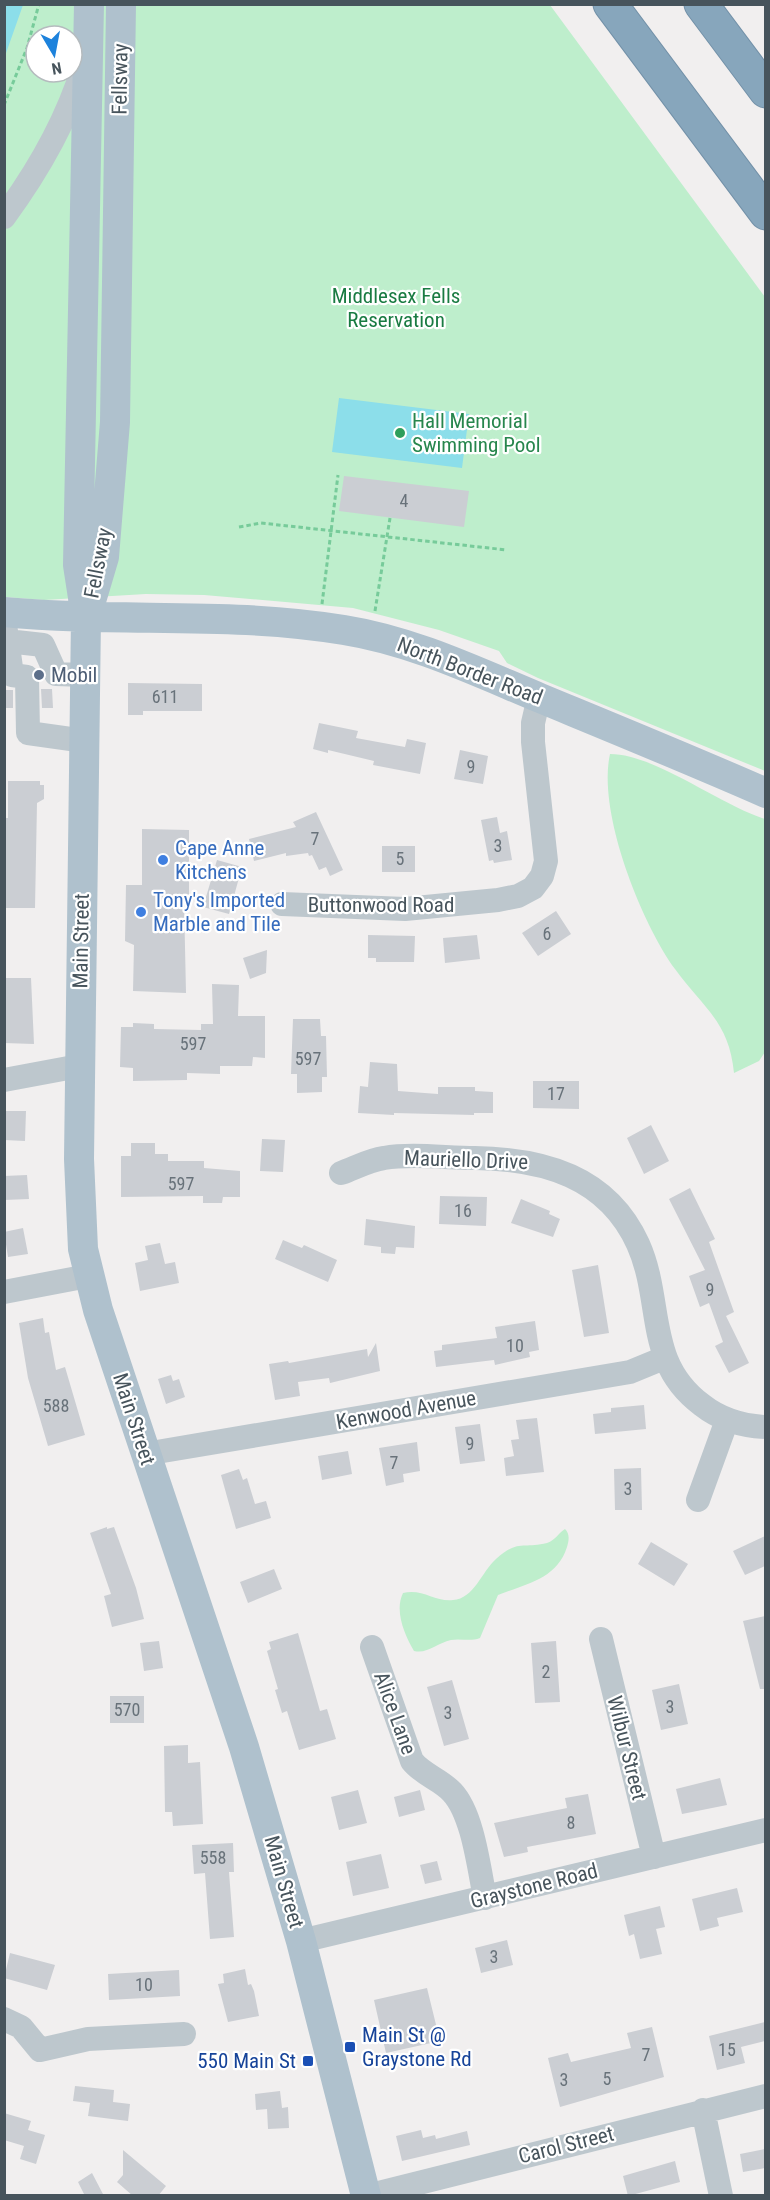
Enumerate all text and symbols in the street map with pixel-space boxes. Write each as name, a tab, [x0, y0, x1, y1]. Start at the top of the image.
north arrow	[24, 24, 84, 84]
street label: Fellsway	[107, 43, 133, 115]
text: N	[50, 58, 63, 78]
park label: Middlesex Fells Reservation	[332, 284, 460, 332]
place label: Hall Memorial Swimming Pool	[412, 409, 541, 457]
marker: Hall Memorial Swimming Pool	[393, 426, 407, 440]
house number: 4	[400, 490, 409, 511]
street label: Fellsway	[79, 525, 117, 600]
street label: North Border Road	[394, 632, 546, 710]
place label: Mobil	[51, 663, 97, 687]
marker: Mobil	[32, 668, 46, 682]
house number: 611	[152, 686, 178, 707]
house number: 9	[467, 756, 475, 777]
house number: 7	[311, 828, 320, 849]
house number: 3	[494, 835, 502, 856]
place label: Cape Anne Kitchens	[175, 836, 264, 884]
house number: 5	[396, 848, 405, 869]
marker: Cape Anne Kitchens	[156, 853, 170, 867]
place label: Tony's Imported Marble and Tile	[153, 888, 285, 936]
street label: Main Street	[68, 893, 94, 989]
street label: Buttonwood Road	[308, 893, 454, 917]
marker: Tony's Imported Marble and Tile	[134, 905, 148, 919]
house number: 6	[543, 923, 551, 944]
house number: 597	[180, 1033, 206, 1054]
house number: 597	[295, 1048, 321, 1069]
house number: 17	[547, 1083, 565, 1104]
street label: Mauriello Drive	[404, 1146, 529, 1174]
house number: 597	[168, 1173, 194, 1194]
house number: 16	[454, 1200, 472, 1221]
house number: 9	[706, 1279, 714, 1300]
house number: 10	[506, 1335, 524, 1356]
street label: Main Street	[108, 1370, 160, 1468]
street label: Kenwood Avenue	[334, 1386, 478, 1434]
house number: 588	[43, 1395, 69, 1416]
house number: 9	[466, 1433, 474, 1454]
house number: 7	[390, 1452, 399, 1473]
house number: 3	[624, 1478, 632, 1499]
house number: 2	[542, 1661, 551, 1682]
street label: Alice Lane	[369, 1668, 421, 1758]
street label: Wilbur Street	[602, 1693, 652, 1803]
house number: 3	[666, 1696, 674, 1717]
house number: 570	[114, 1699, 140, 1720]
house number: 3	[444, 1702, 452, 1723]
house number: 8	[567, 1812, 575, 1833]
street label: Main Street	[259, 1833, 309, 1931]
house number: 558	[200, 1847, 226, 1868]
street label: Graystone Road	[468, 1859, 600, 1913]
house number: 3	[490, 1946, 498, 1967]
house number: 10	[135, 1974, 153, 1995]
place label: Main St @ Graystone Rd	[362, 2023, 472, 2071]
house number: 15	[718, 2039, 736, 2060]
marker: Main St @ Graystone Rd	[343, 2040, 357, 2054]
house number: 7	[642, 2044, 651, 2065]
place label: 550 Main St	[197, 2049, 296, 2073]
marker: 550 Main St	[301, 2054, 315, 2068]
house number: 5	[603, 2068, 612, 2089]
house number: 3	[560, 2069, 568, 2090]
street label: Carol Street	[516, 2122, 616, 2168]

